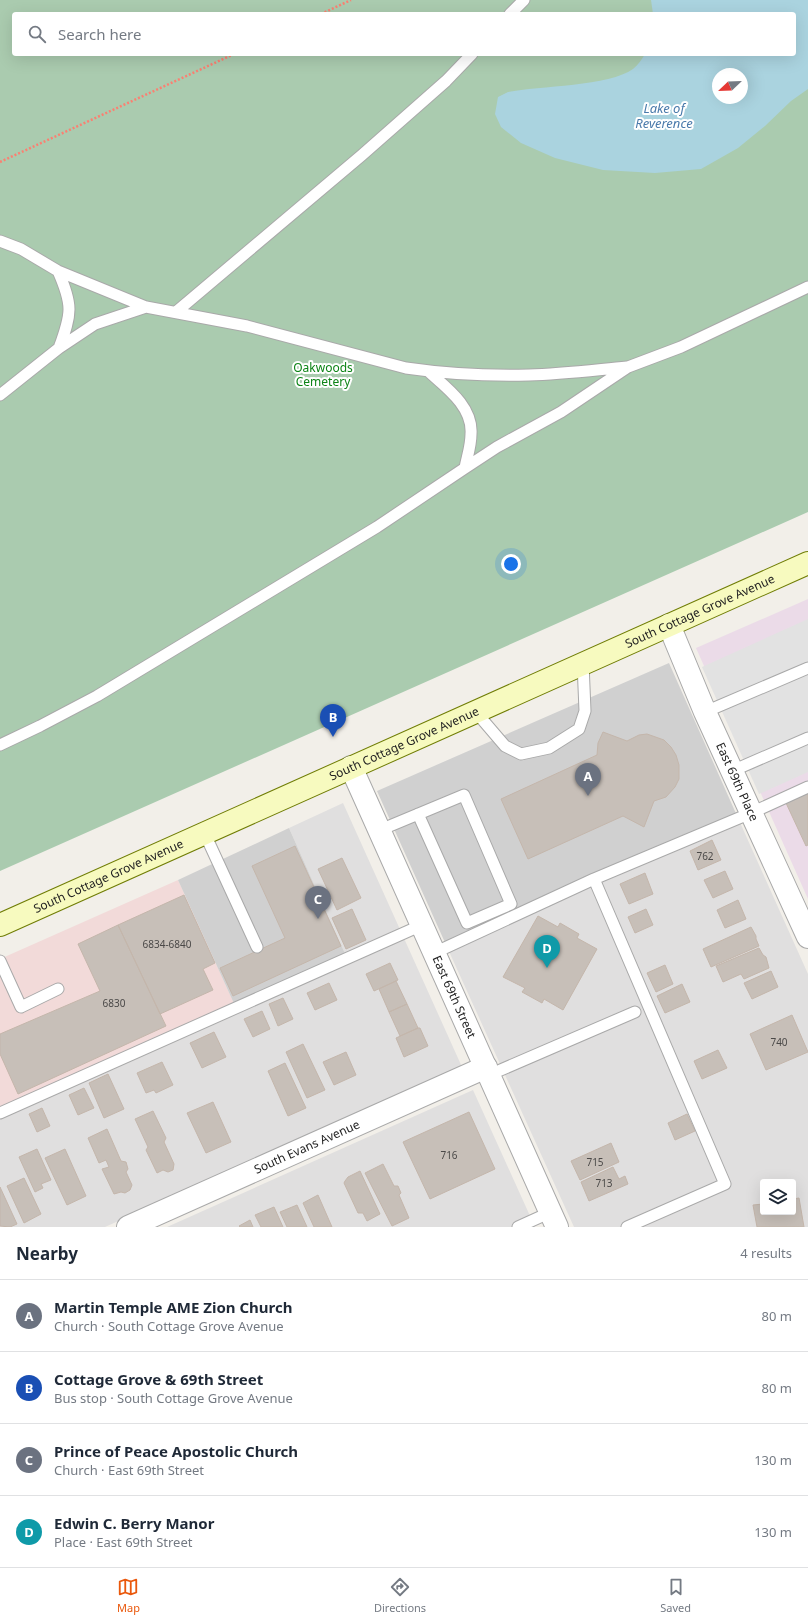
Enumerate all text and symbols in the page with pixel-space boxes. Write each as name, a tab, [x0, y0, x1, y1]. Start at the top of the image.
search box	[12, 12, 796, 56]
icon: search	[26, 23, 48, 45]
text: Search here	[58, 24, 141, 44]
north arrow	[712, 68, 748, 104]
water label: Lake of Reverence	[635, 99, 693, 132]
park label: Oakwoods Cemetery	[293, 359, 353, 390]
your location	[501, 554, 521, 574]
street label: South Cottage Grove Avenue	[622, 570, 778, 652]
street label: South Cottage Grove Avenue	[326, 702, 482, 784]
pin: B	[320, 704, 346, 737]
street label: East 69th Place	[712, 740, 763, 824]
pin: A	[575, 763, 601, 796]
street label: South Cottage Grove Avenue	[31, 835, 186, 917]
house number: 762	[696, 849, 714, 863]
pin: C	[305, 886, 331, 919]
pin: D	[534, 935, 560, 968]
house number: 6834-6840	[143, 937, 192, 951]
street label: East 69th Street	[429, 953, 481, 1041]
house number: 6830	[103, 996, 126, 1010]
house number: 740	[770, 1035, 788, 1049]
street label: South Evans Avenue	[251, 1115, 363, 1178]
house number: 716	[440, 1148, 458, 1162]
house number: 715	[586, 1155, 604, 1169]
house number: 713	[595, 1176, 613, 1190]
map controls	[760, 1179, 796, 1215]
button: layers	[760, 1179, 796, 1215]
text: Nearby	[16, 1242, 78, 1265]
text: 4 results	[740, 1244, 792, 1262]
text: Martin Temple AME Zion Church	[54, 1297, 293, 1317]
text: A	[25, 1307, 34, 1325]
text: 80 m	[762, 1307, 792, 1325]
text: Church · South Cottage Grove Avenue	[54, 1317, 284, 1335]
text: Cottage Grove & 69th Street	[54, 1369, 263, 1389]
text: B	[25, 1379, 33, 1397]
text: 80 m	[762, 1379, 792, 1397]
text: Bus stop · South Cottage Grove Avenue	[54, 1389, 293, 1407]
text: Prince of Peace Apostolic Church	[54, 1441, 298, 1461]
text: C	[25, 1451, 33, 1469]
text: 130 m	[754, 1451, 792, 1469]
text: Church · East 69th Street	[54, 1461, 204, 1479]
text: Edwin C. Berry Manor	[54, 1513, 214, 1533]
text: D	[24, 1523, 34, 1541]
text: 130 m	[754, 1523, 792, 1541]
text: Place · East 69th Street	[54, 1533, 192, 1551]
tab: Map	[117, 1576, 140, 1615]
tab: Directions	[374, 1576, 426, 1615]
tab: Saved	[660, 1576, 691, 1615]

